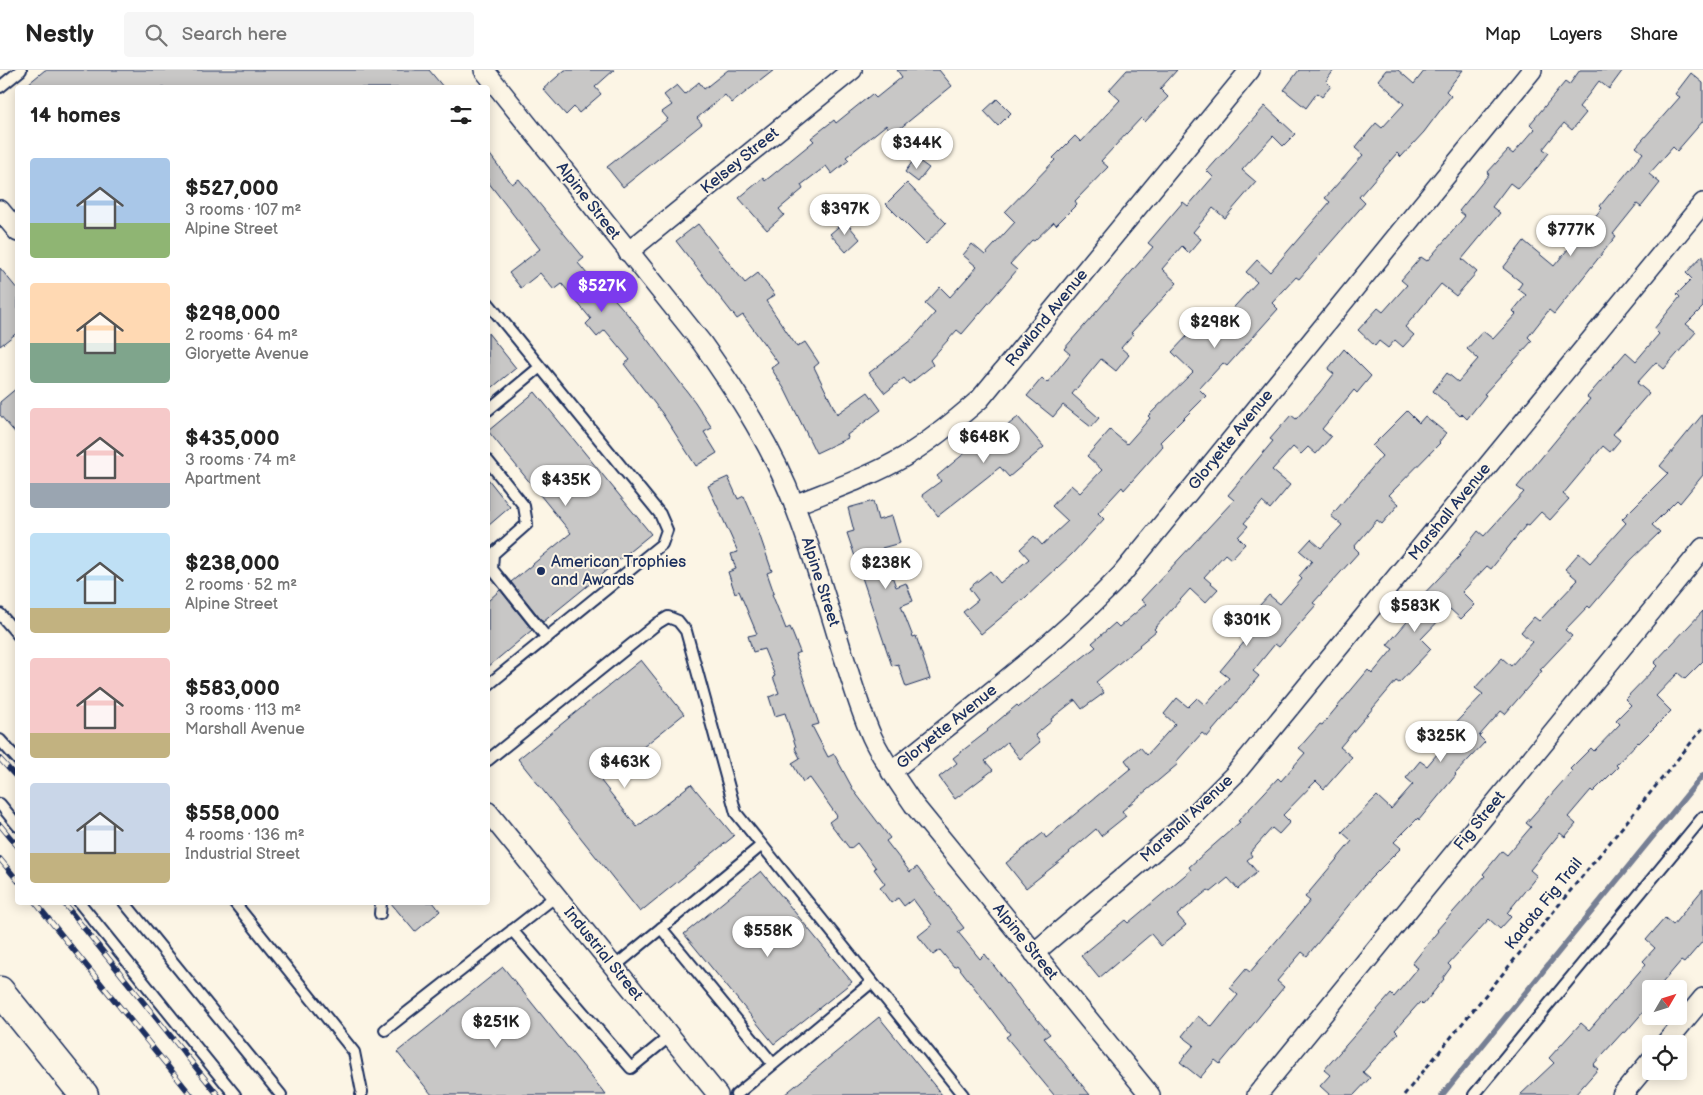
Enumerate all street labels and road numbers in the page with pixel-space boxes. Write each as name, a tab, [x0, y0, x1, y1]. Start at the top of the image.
street label: Kelsey Street	[697, 124, 783, 198]
street label: Alpine Street	[552, 159, 624, 243]
street label: Rowland Avenue	[1002, 265, 1092, 371]
street label: Gloryette Avenue	[1185, 386, 1278, 494]
street label: Marshall Avenue	[1405, 459, 1495, 564]
street label: Alpine Street	[797, 535, 843, 629]
street label: Gloryette Avenue	[893, 680, 1001, 773]
street label: Marshall Avenue	[1137, 771, 1238, 867]
street label: Fig Street	[1450, 788, 1510, 854]
street label: Kadota Fig Trail	[1501, 854, 1587, 954]
street label: Alpine Street	[988, 900, 1062, 984]
street label: Industrial Street	[559, 903, 647, 1005]

